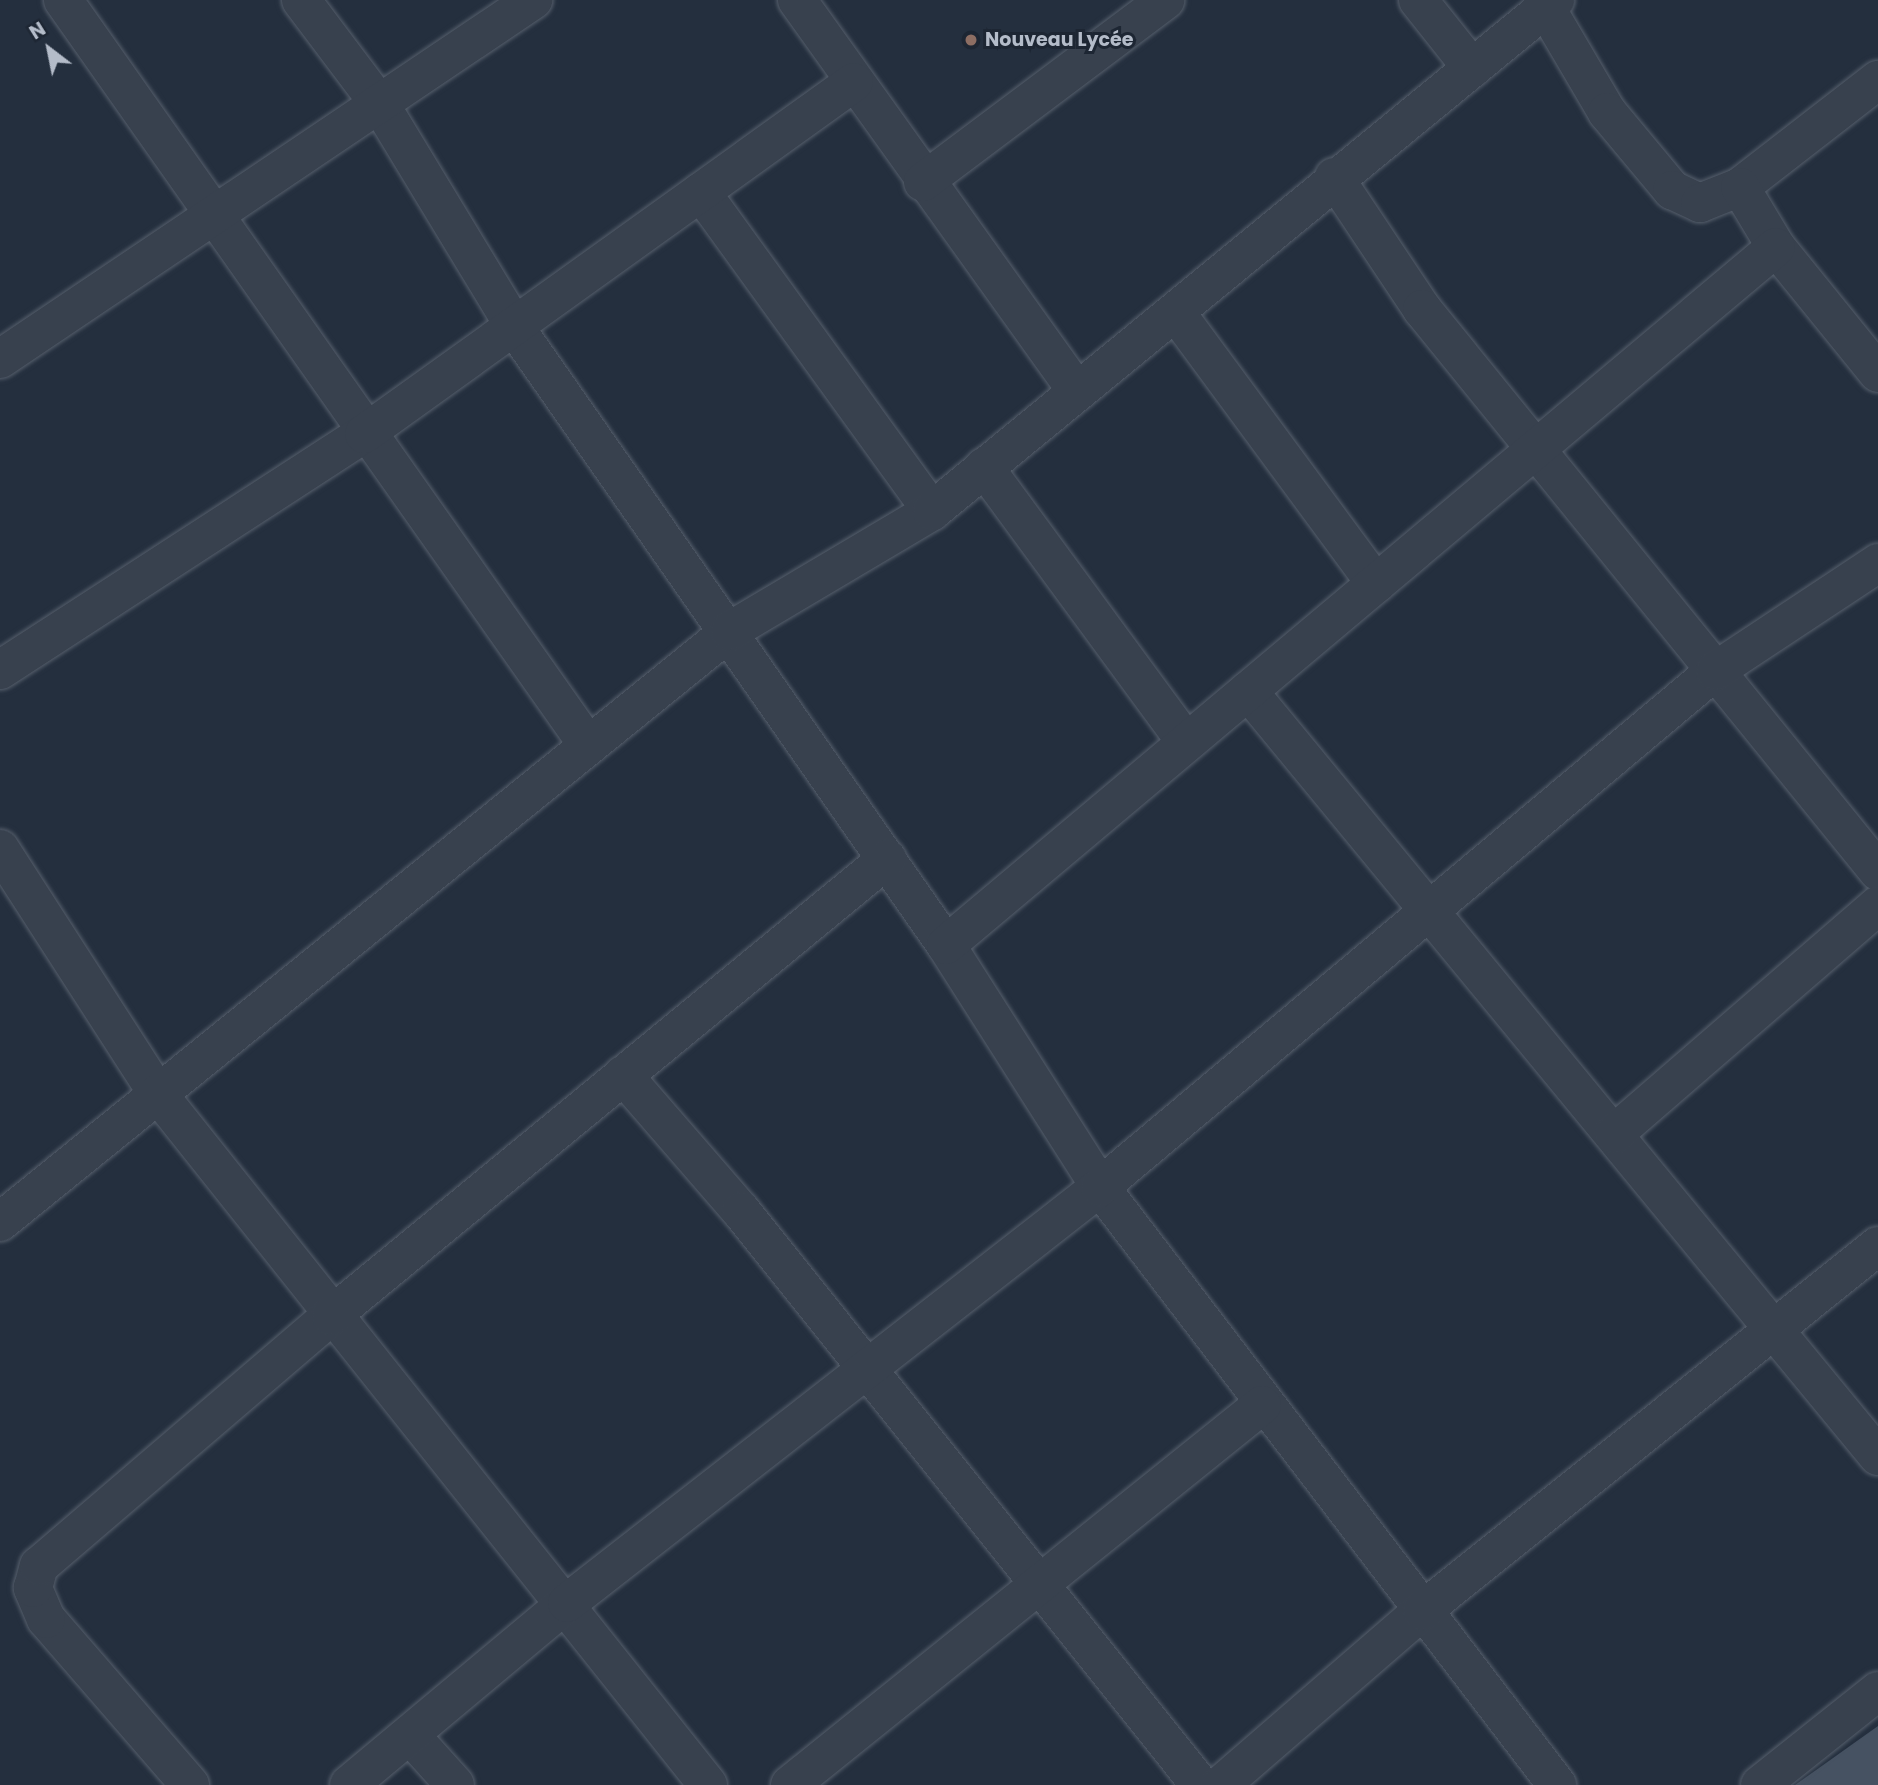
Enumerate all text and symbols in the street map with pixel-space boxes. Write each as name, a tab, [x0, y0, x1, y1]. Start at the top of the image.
north arrow	[14, 14, 84, 84]
text: N	[24, 16, 51, 46]
place label: Nouveau Lycée	[985, 29, 1134, 51]
marker: Nouveau Lycée	[963, 32, 979, 48]

